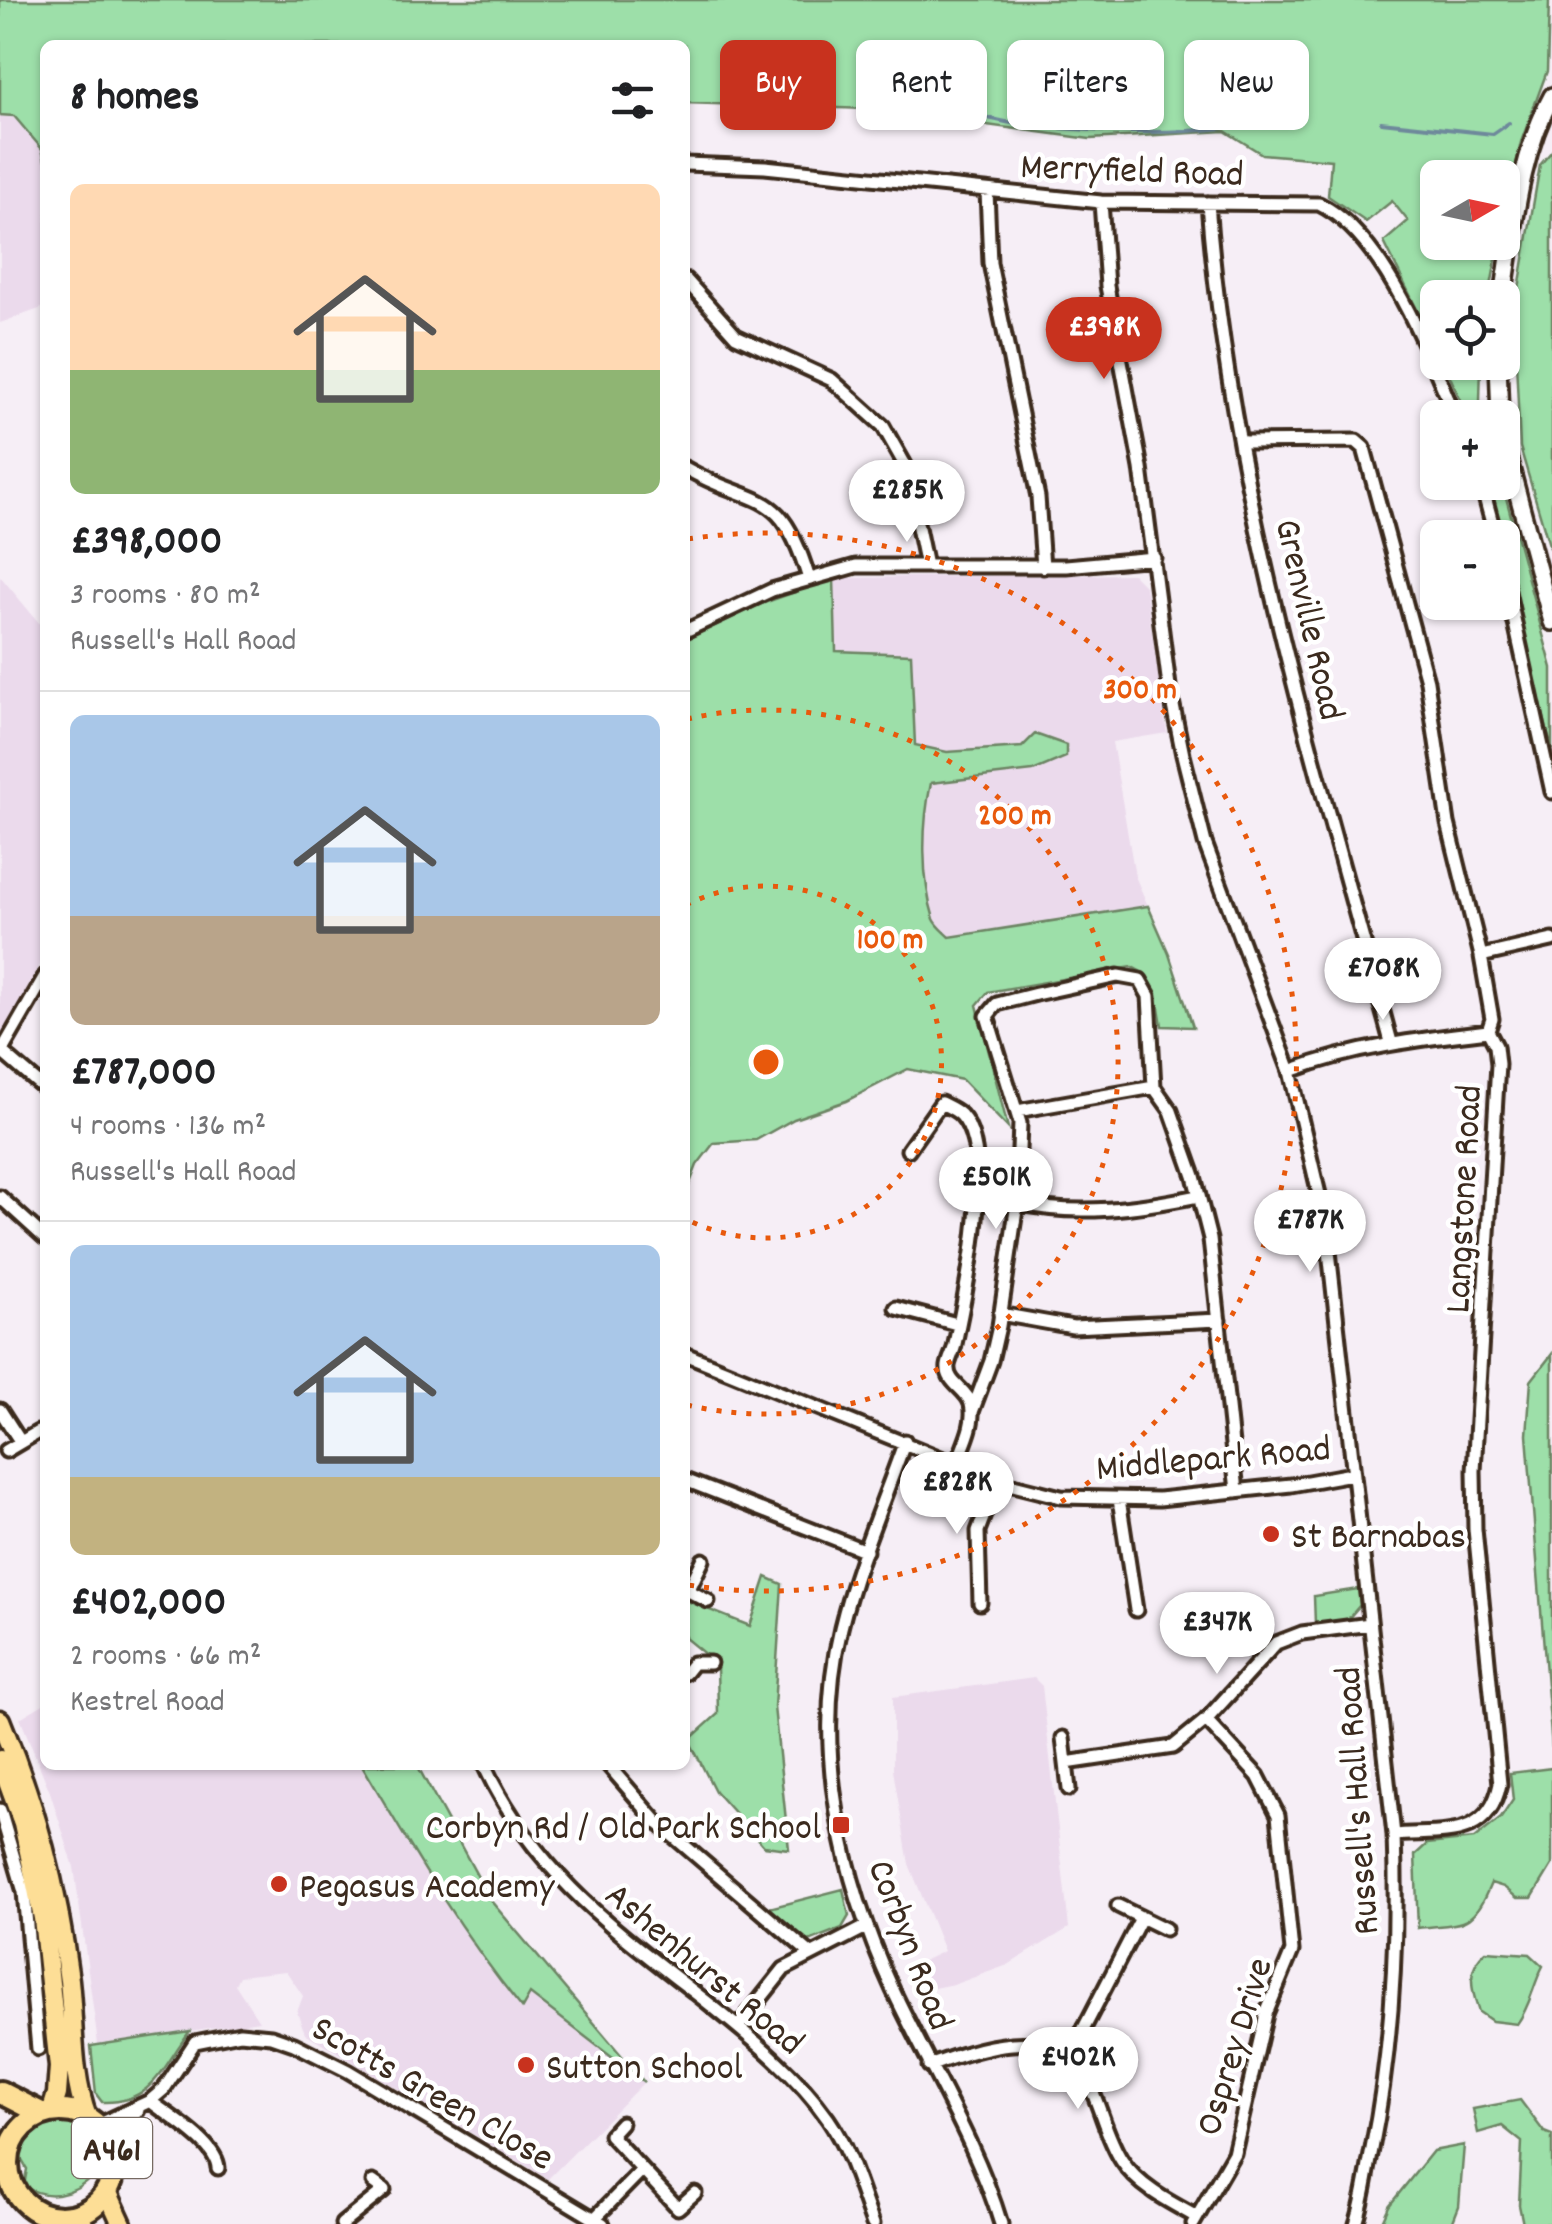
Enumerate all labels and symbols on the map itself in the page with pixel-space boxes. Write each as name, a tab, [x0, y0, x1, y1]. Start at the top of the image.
street label: Merryfield Road	[1019, 142, 1244, 205]
north arrow	[1420, 160, 1520, 260]
pin: £398K	[1034, 297, 1174, 382]
pin: £285K	[837, 460, 977, 545]
street label: Grenville Road	[1257, 514, 1356, 726]
text: 300 m	[1103, 671, 1177, 714]
text: 200 m	[978, 797, 1052, 840]
text: 100 m	[857, 921, 923, 964]
pin: £708K	[1313, 938, 1453, 1023]
centre of rings	[748, 1044, 784, 1080]
street label: Langstone Road	[1433, 1084, 1500, 1315]
pin: £501K	[926, 1147, 1066, 1232]
pin: £787K	[1240, 1190, 1380, 1275]
street label: Middlepark Road	[1094, 1424, 1333, 1499]
pin: £828K	[887, 1452, 1027, 1537]
place label: St Barnabas	[1291, 1512, 1466, 1567]
marker: St Barnabas	[1260, 1523, 1282, 1545]
pin: £347K	[1147, 1592, 1287, 1677]
street label: Russell's Hall Road	[1324, 1665, 1397, 1937]
place label: Corbyn Rd / Old Park School	[425, 1803, 821, 1858]
marker: Corbyn Rd / Old Park School	[830, 1814, 852, 1836]
street label: Corbyn Road	[850, 1853, 966, 2039]
place label: Pegasus Academy	[299, 1862, 555, 1917]
street label: Ashenhurst Road	[591, 1871, 814, 2071]
marker: Pegasus Academy	[268, 1873, 290, 1895]
street label: Osprey Drive	[1184, 1952, 1290, 2143]
street label: Scotts Green Close	[300, 2004, 563, 2188]
pin: £402K	[1008, 2027, 1148, 2112]
place label: Sutton School	[546, 2043, 743, 2098]
marker: Sutton School	[515, 2054, 537, 2076]
road number: A461	[72, 2118, 152, 2178]

